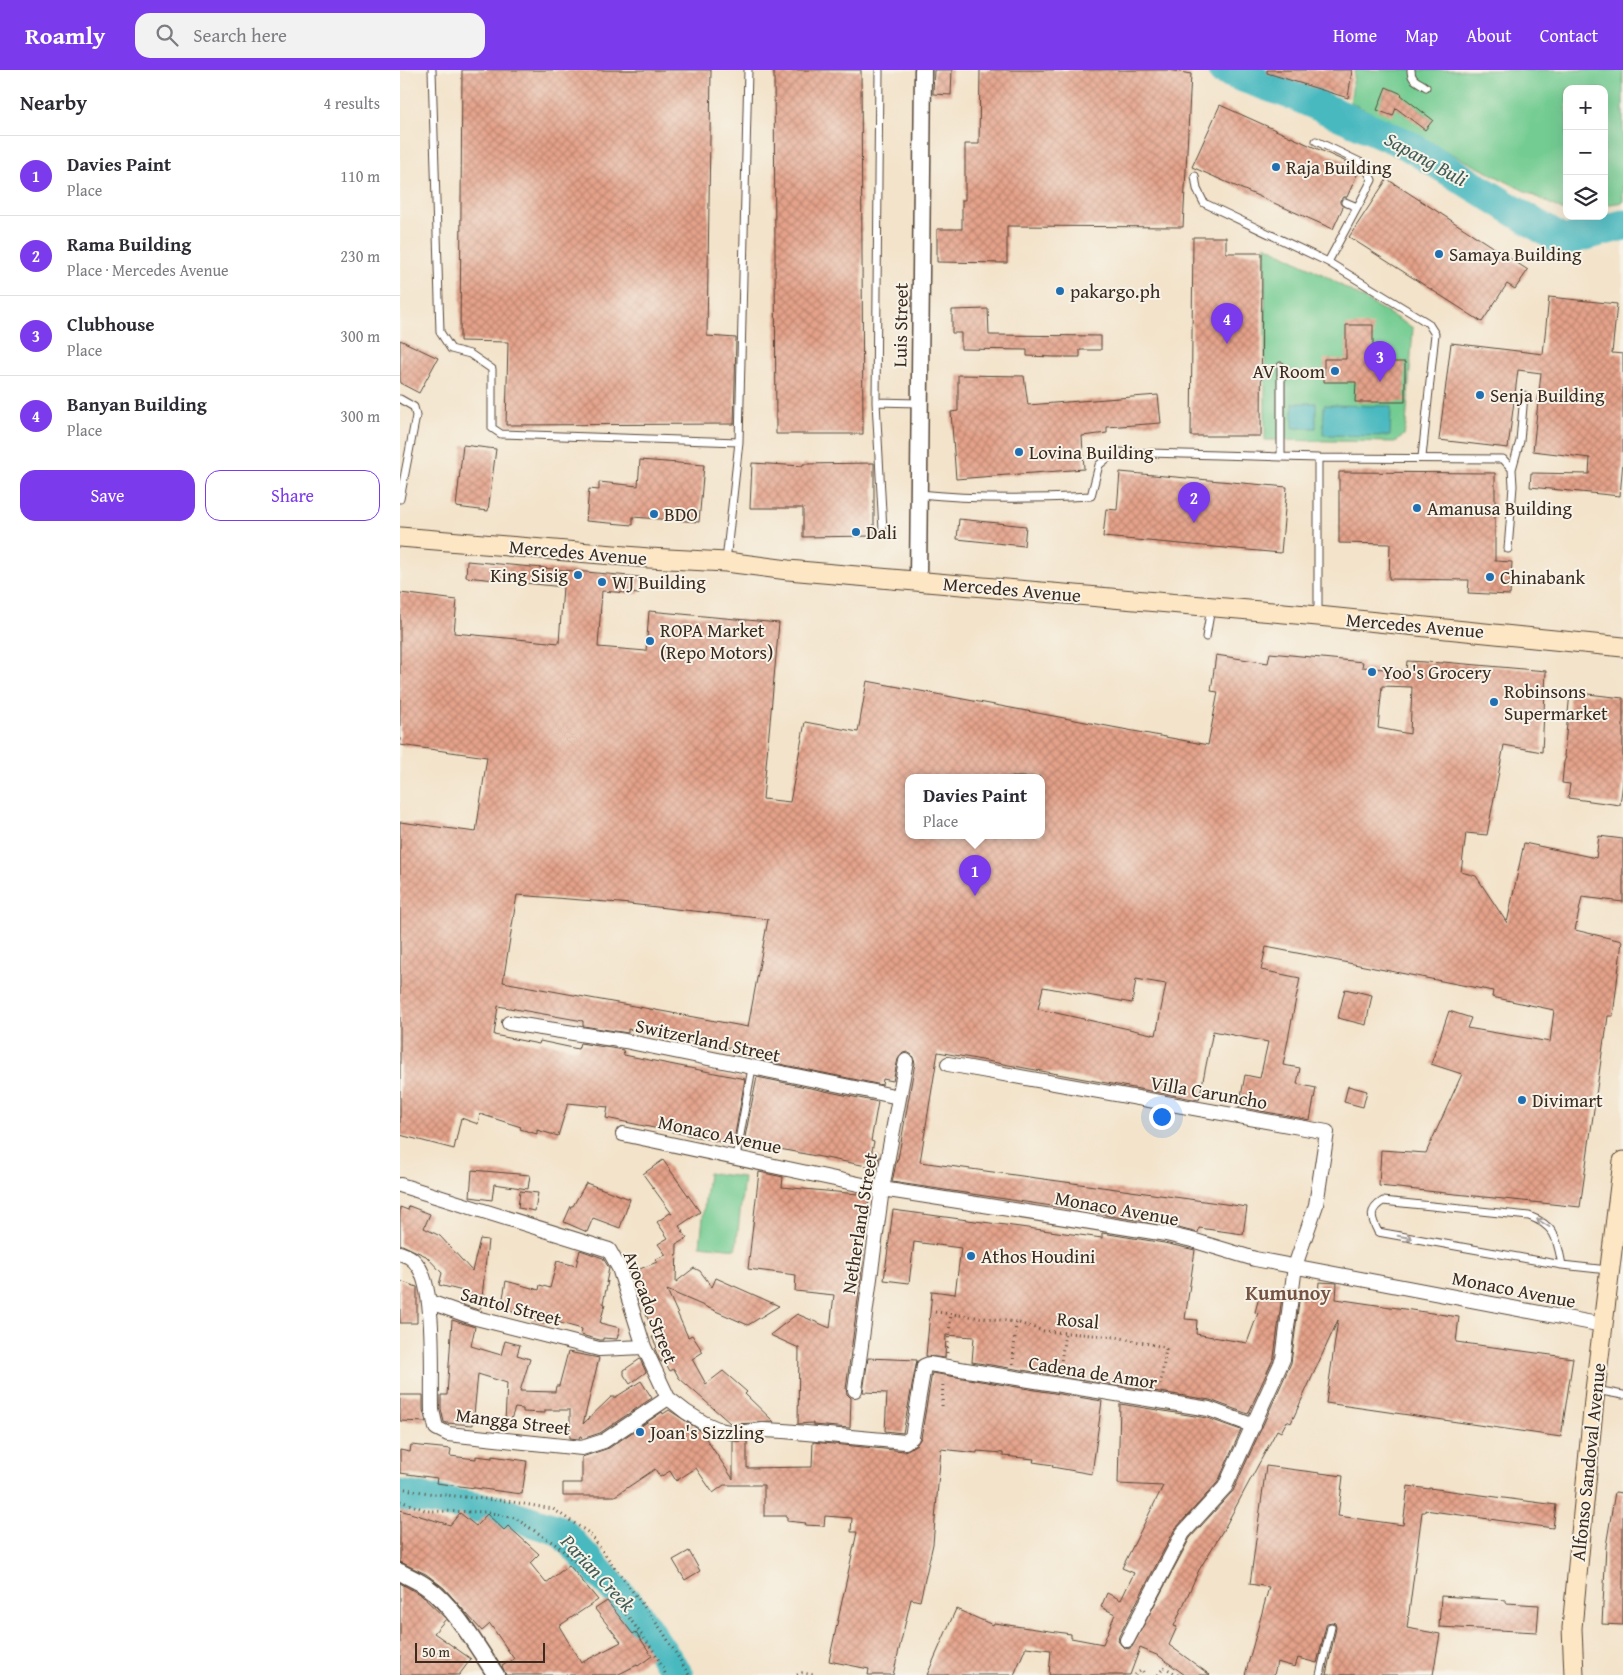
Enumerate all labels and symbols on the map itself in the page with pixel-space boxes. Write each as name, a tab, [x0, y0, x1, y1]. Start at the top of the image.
water label: Sapang Buli	[1380, 124, 1473, 193]
place label: Raja Building	[1286, 153, 1392, 181]
marker: Raja Building	[1270, 161, 1282, 173]
place label: Samaya Building	[1449, 240, 1582, 268]
marker: Samaya Building	[1433, 248, 1445, 260]
place label: pakargo.ph	[1070, 277, 1161, 305]
street label: Luis Street	[885, 282, 915, 368]
marker: pakargo.ph	[1054, 285, 1066, 297]
pin: 4	[1211, 303, 1243, 344]
pin: 3	[1364, 341, 1396, 382]
place label: AV Room	[1252, 357, 1325, 385]
marker: AV Room	[1329, 365, 1341, 377]
place label: Senja Building	[1490, 381, 1605, 409]
marker: Senja Building	[1474, 389, 1486, 401]
place label: Lovina Building	[1029, 438, 1154, 466]
marker: Lovina Building	[1013, 446, 1025, 458]
pin: 2	[1178, 482, 1210, 523]
place label: Amanusa Building	[1427, 494, 1573, 522]
place label: BDO	[664, 500, 698, 528]
marker: Amanusa Building	[1411, 502, 1423, 514]
marker: BDO	[648, 508, 660, 520]
place label: Dali	[866, 518, 897, 546]
marker: Dali	[850, 526, 862, 538]
street label: Mercedes Avenue	[508, 532, 648, 572]
place label: King Sisig	[490, 561, 569, 589]
place label: Chinabank	[1500, 563, 1585, 591]
place label: WJ Building	[612, 568, 706, 596]
marker: King Sisig	[572, 569, 584, 581]
street label: Mercedes Avenue	[942, 569, 1082, 609]
marker: Chinabank	[1484, 571, 1496, 583]
marker: WJ Building	[596, 576, 608, 588]
street label: Mercedes Avenue	[1345, 605, 1485, 645]
place label: ROPA Market (Repo Motors)	[660, 616, 773, 666]
marker: ROPA Market (Repo Motors)	[644, 635, 656, 647]
place label: Yoo's Grocery	[1382, 658, 1492, 686]
marker: Yoo's Grocery	[1366, 666, 1378, 678]
place label: Robinsons Supermarket	[1504, 677, 1608, 727]
marker: Robinsons Supermarket	[1488, 696, 1500, 708]
pin: 1	[959, 855, 991, 896]
street label: Switzerland Street	[633, 1011, 783, 1069]
street label: Villa Caruncho	[1148, 1068, 1270, 1116]
place label: Divimart	[1532, 1086, 1603, 1114]
marker: Divimart	[1516, 1094, 1528, 1106]
your location	[1149, 1104, 1175, 1130]
street label: Monaco Avenue	[656, 1107, 784, 1161]
street label: Netherland Street	[834, 1150, 884, 1296]
street label: Monaco Avenue	[1053, 1183, 1181, 1233]
one-way arrow	[1536, 1218, 1550, 1228]
one-way arrow	[1397, 1233, 1413, 1242]
place label: Athos Houdini	[981, 1242, 1095, 1270]
street label: Avocado Street	[617, 1246, 685, 1368]
marker: Athos Houdini	[965, 1250, 977, 1262]
street label: Monaco Avenue	[1450, 1263, 1578, 1315]
district label: Kumunoy	[1245, 1278, 1331, 1307]
street label: Santol Street	[458, 1279, 565, 1333]
street label: Rosal	[1056, 1304, 1100, 1336]
street label: Cadena de Amor	[1027, 1348, 1160, 1396]
street label: Alfonso Sandoval Avenue	[1564, 1361, 1612, 1562]
street label: Mangga Street	[454, 1400, 572, 1442]
place label: Joan's Sizzling	[648, 1418, 765, 1446]
marker: Joan's Sizzling	[634, 1426, 646, 1438]
water label: Parian Creek	[554, 1527, 643, 1619]
scale bar	[415, 1640, 545, 1663]

